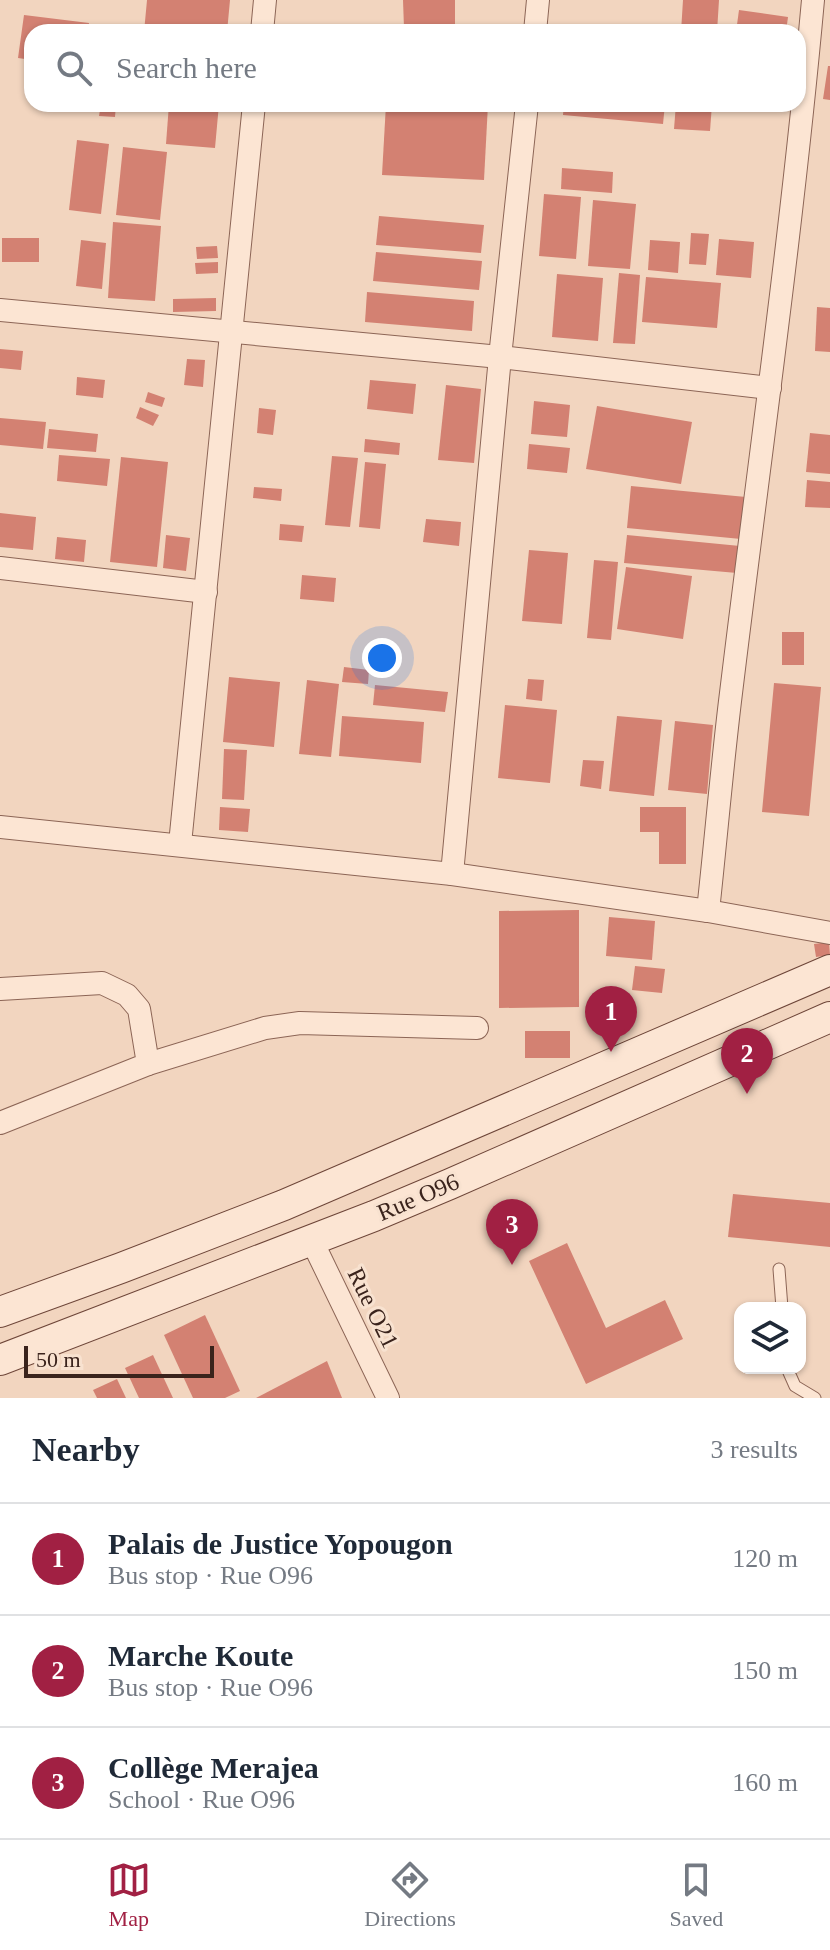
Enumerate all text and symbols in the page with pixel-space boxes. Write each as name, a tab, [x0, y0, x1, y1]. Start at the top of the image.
search box	[24, 24, 806, 112]
icon: search	[52, 46, 96, 90]
text: Search here	[116, 51, 257, 84]
your location	[362, 638, 402, 678]
pin: 1	[585, 986, 637, 1052]
pin: 2	[721, 1028, 773, 1094]
street label: Rue O96	[373, 1168, 463, 1226]
pin: 3	[486, 1199, 538, 1265]
street label: Rue O21	[342, 1264, 404, 1352]
map controls	[734, 1302, 806, 1374]
button: layers	[734, 1302, 806, 1374]
scale bar	[24, 1342, 214, 1378]
text: 50 m	[36, 1347, 81, 1372]
text: Nearby	[32, 1431, 140, 1468]
text: 3 results	[711, 1435, 798, 1464]
text: Palais de Justice Yopougon	[108, 1527, 453, 1560]
text: 1	[52, 1544, 65, 1573]
text: 120 m	[732, 1544, 798, 1573]
text: Bus stop · Rue O96	[108, 1561, 313, 1590]
text: Marche Koute	[108, 1639, 293, 1672]
text: 2	[52, 1656, 65, 1685]
text: 150 m	[732, 1656, 798, 1685]
text: Bus stop · Rue O96	[108, 1673, 313, 1702]
text: Collège Merajea	[108, 1751, 319, 1784]
text: 3	[52, 1768, 65, 1797]
text: 160 m	[732, 1768, 798, 1797]
text: School · Rue O96	[108, 1785, 295, 1814]
tab: Map	[107, 1858, 151, 1932]
tab: Directions	[364, 1858, 456, 1932]
tab: Saved	[669, 1858, 723, 1932]

